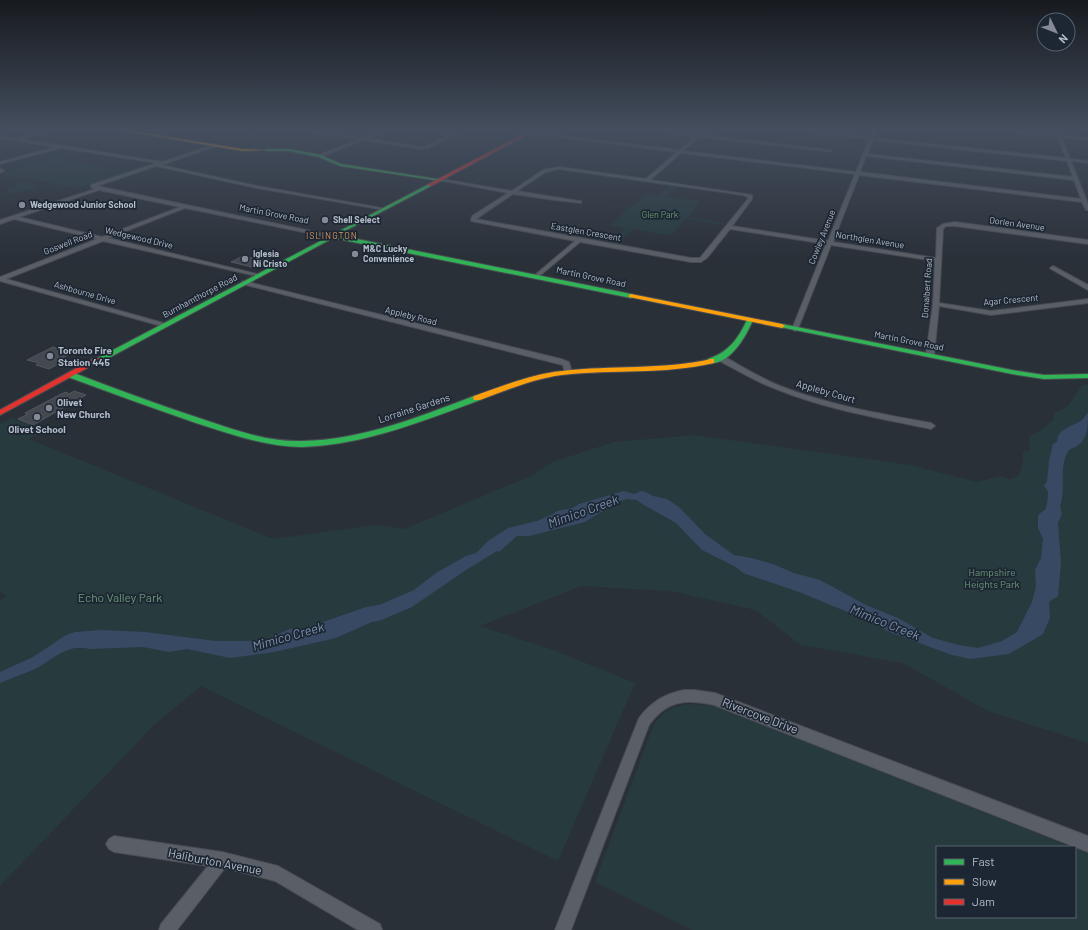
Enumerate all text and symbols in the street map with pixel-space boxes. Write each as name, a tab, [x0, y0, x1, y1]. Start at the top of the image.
north arrow	[1036, 12, 1076, 52]
text: N	[1056, 32, 1071, 46]
place label: Wedgewood Junior School	[30, 199, 136, 210]
marker: Wedgewood Junior School	[17, 200, 27, 210]
street label: Martin Grove Road	[238, 201, 310, 226]
street label: Cowley Avenue	[806, 208, 838, 266]
park label: Glen Park	[642, 209, 679, 220]
place label: Shell Select	[333, 214, 381, 225]
street label: Dorlen Avenue	[989, 214, 1046, 233]
marker: Shell Select	[320, 215, 330, 225]
street label: Eastglen Crescent	[550, 220, 622, 243]
street label: Wedgewood Drive	[104, 224, 174, 251]
street label: Goswell Road	[42, 228, 94, 257]
street label: Northglen Avenue	[835, 229, 905, 250]
district label: ISLINGTON	[306, 230, 358, 241]
place label: M&C Lucky Convenience	[363, 243, 414, 264]
place label: Iglesia Ni Cristo	[253, 248, 287, 269]
marker: M&C Lucky Convenience	[350, 249, 360, 259]
marker: Iglesia Ni Cristo	[240, 254, 250, 264]
street label: Donalbert Road	[919, 258, 934, 318]
street label: Martin Grove Road	[555, 264, 627, 289]
street label: Burnhamthorpe Road	[161, 271, 239, 320]
street label: Ashbourne Drive	[53, 278, 118, 307]
street label: Agar Crescent	[983, 292, 1039, 307]
street label: Appleby Road	[384, 304, 438, 327]
street label: Martin Grove Road	[873, 328, 945, 353]
place label: Toronto Fire Station 445	[58, 344, 112, 368]
marker: Toronto Fire Station 445	[45, 351, 55, 361]
street label: Appleby Court	[795, 377, 857, 405]
street label: Lorraine Gardens	[377, 391, 451, 425]
place label: Olivet New Church	[57, 396, 110, 420]
marker: Olivet New Church	[44, 403, 54, 413]
marker: Olivet School	[32, 412, 42, 422]
place label: Olivet School	[8, 423, 66, 435]
water label: Mimico Creek	[546, 491, 621, 531]
park label: Hampshire Heights Park	[964, 566, 1020, 590]
park label: Echo Valley Park	[78, 590, 162, 604]
water label: Mimico Creek	[848, 601, 923, 643]
water label: Mimico Creek	[250, 618, 326, 654]
street label: Rivercove Drive	[720, 694, 800, 736]
street label: Haliburton Avenue	[167, 845, 263, 877]
legend	[936, 846, 1076, 918]
text: Fast	[972, 854, 995, 868]
text: Slow	[972, 874, 997, 888]
text: Jam	[972, 894, 995, 908]

